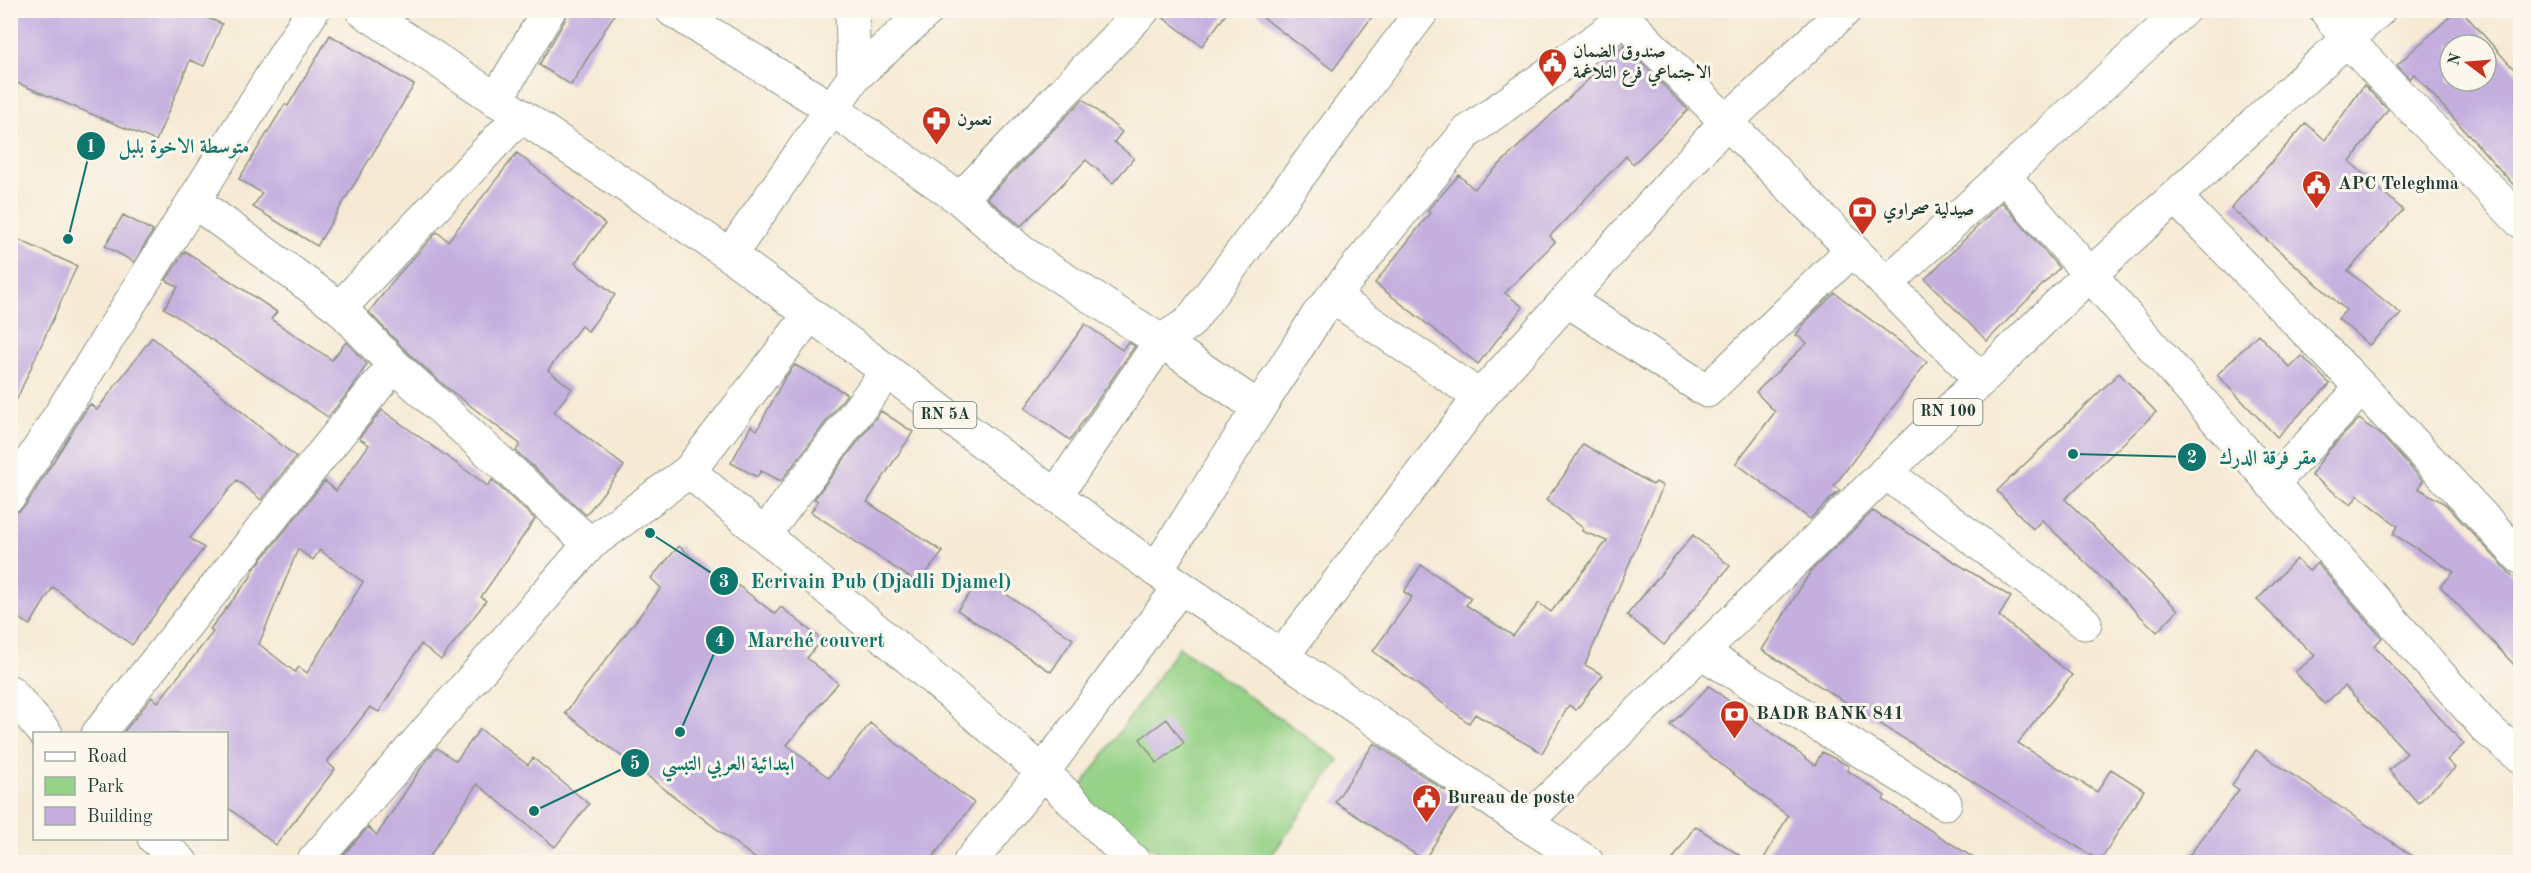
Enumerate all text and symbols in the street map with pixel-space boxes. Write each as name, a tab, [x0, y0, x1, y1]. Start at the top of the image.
north arrow	[2438, 33, 2498, 93]
place label: صندوق الضمان الاجتماعي فرع التلاغمة	[1573, 43, 1711, 87]
public building icon: صندوق الضمان الاجتماعي فرع التلاغمة	[1536, 46, 1568, 88]
text: N	[2446, 51, 2465, 68]
pharmacy icon: نعمون	[920, 104, 952, 146]
place label: نعمون	[957, 111, 992, 130]
callout: متوسطة الاخوة بلبل	[76, 127, 261, 165]
text: متوسطة الاخوة بلبل	[119, 136, 249, 160]
text: 1	[86, 138, 96, 156]
public building icon: APC Teleghma	[2301, 168, 2333, 210]
place label: APC Teleghma	[2338, 175, 2459, 193]
bank icon: صيدلية صحراوي	[1846, 194, 1878, 236]
place label: صيدلية صحراوي	[1883, 201, 1974, 224]
road number: RN 100	[1914, 399, 1982, 425]
road number: RN 5A	[914, 402, 976, 428]
callout: مقر فرقة الدرك	[2177, 438, 2329, 476]
text: مقر فرقة الدرك	[2219, 447, 2317, 470]
text: 2	[2187, 449, 2197, 467]
callout: Ecrivain Pub (Djadli Djamel)	[709, 562, 1024, 600]
text: Ecrivain Pub (Djadli Djamel)	[751, 572, 1011, 593]
text: 3	[719, 573, 729, 591]
callout: Marché couvert	[705, 621, 897, 659]
text: 4	[715, 632, 725, 650]
text: Marché couvert	[747, 632, 885, 652]
bank icon: BADR BANK 841	[1719, 698, 1751, 740]
place label: BADR BANK 841	[1756, 705, 1904, 723]
legend	[33, 732, 228, 840]
callout: ابتدائية العربي التبسي	[620, 744, 806, 782]
text: Road	[87, 748, 127, 766]
text: ابتدائية العربي التبسي	[662, 754, 794, 782]
text: 5	[630, 755, 640, 773]
text: Park	[87, 778, 124, 796]
public building icon: Bureau de poste	[1410, 782, 1442, 824]
place label: Bureau de poste	[1447, 789, 1575, 807]
text: Building	[87, 808, 153, 826]

